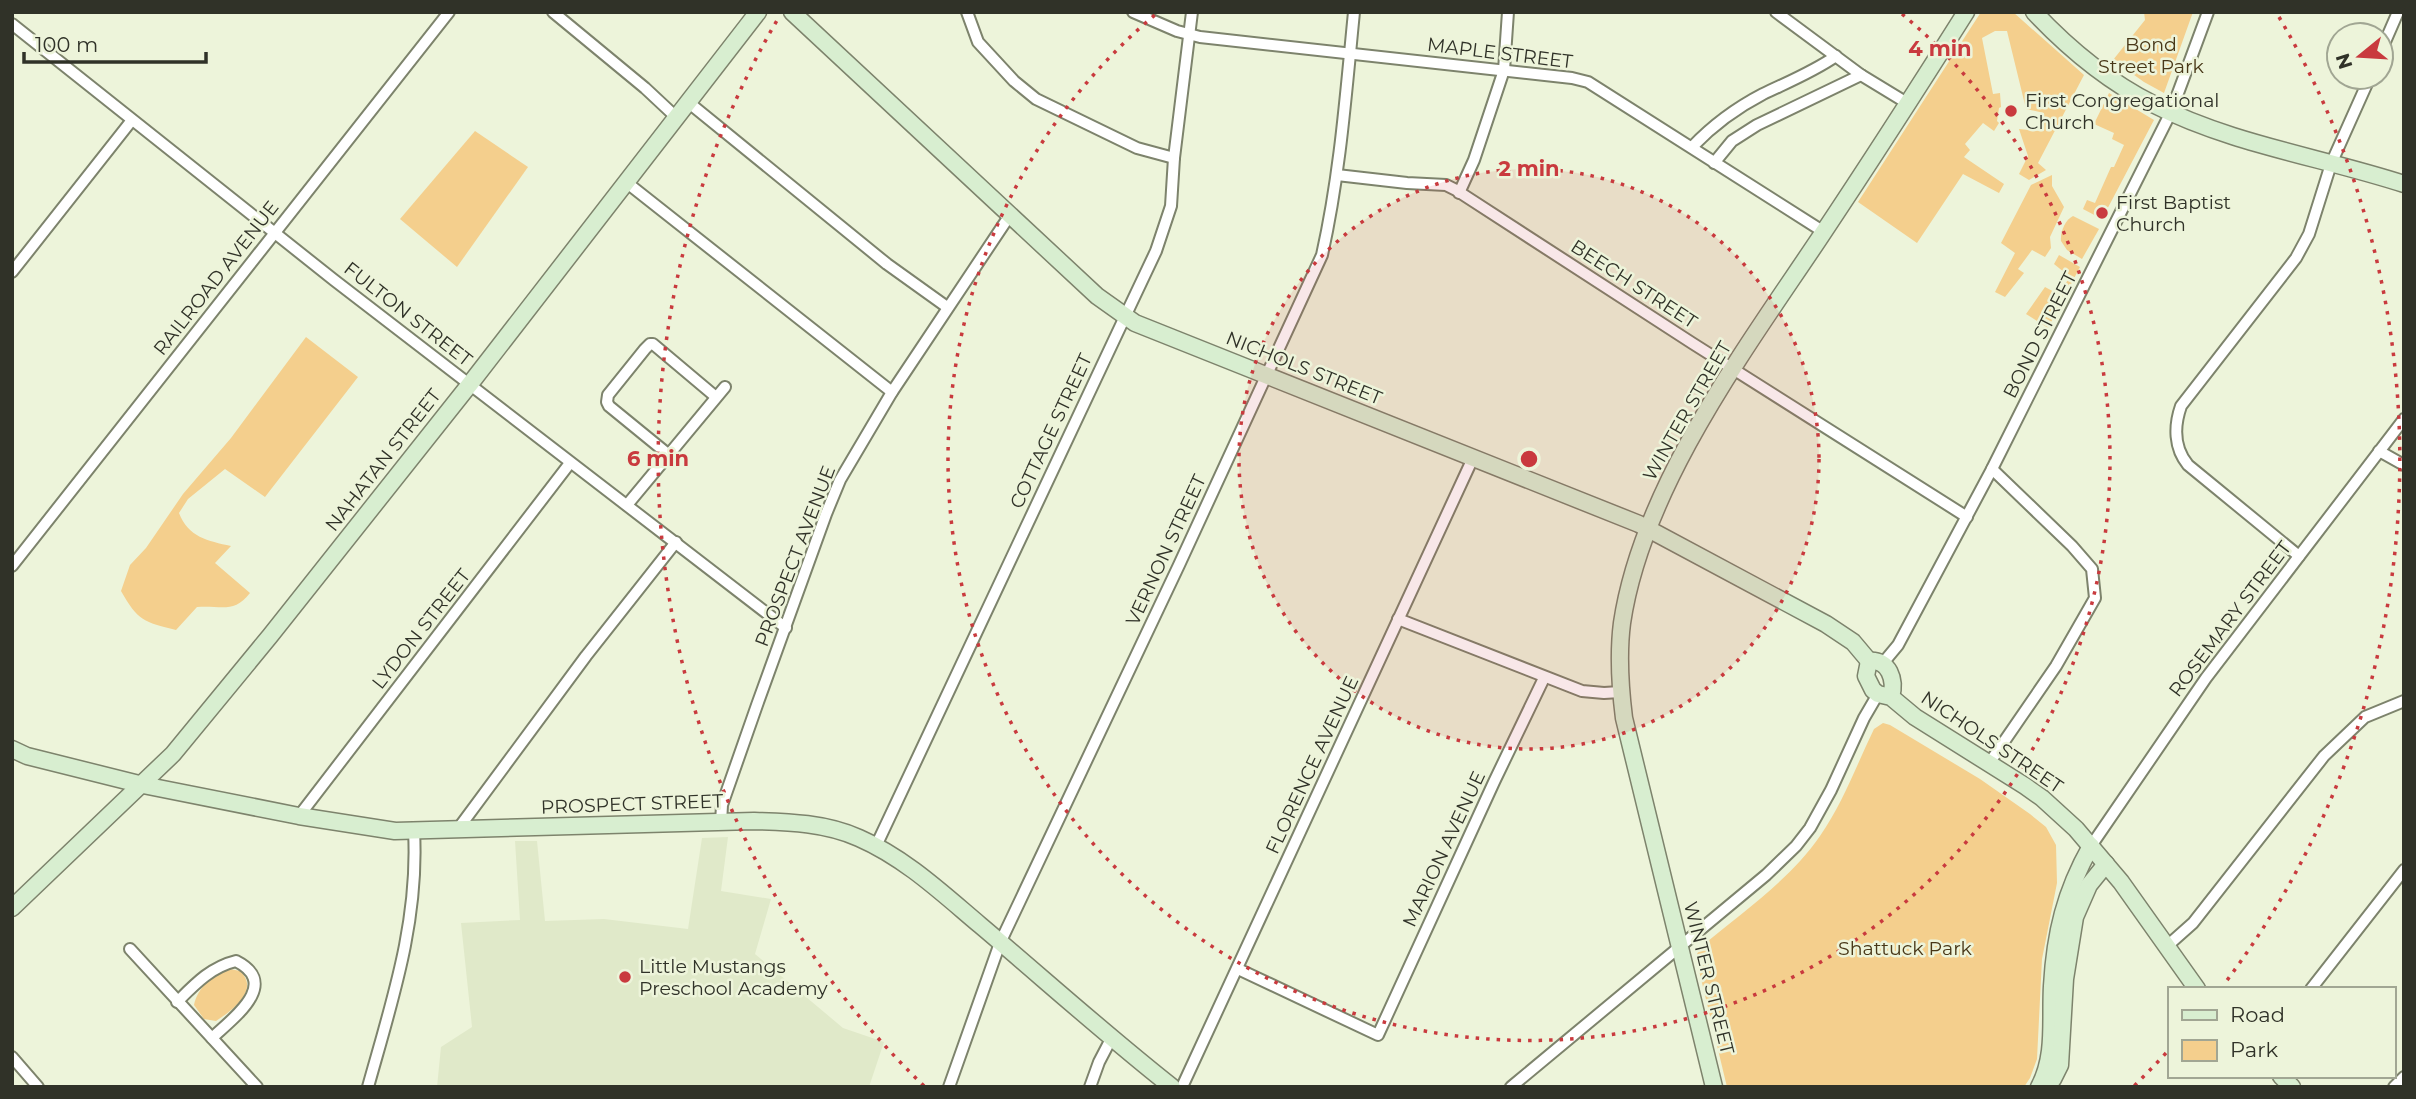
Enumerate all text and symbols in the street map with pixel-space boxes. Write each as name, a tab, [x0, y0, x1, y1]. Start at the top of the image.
scale bar	[24, 21, 206, 65]
north arrow	[2325, 21, 2395, 91]
text: 100 m	[35, 32, 98, 57]
street label: MAPLE STREET	[1426, 33, 1574, 73]
park label: Bond Street Park	[2098, 33, 2205, 78]
text: 4 min	[1908, 36, 1972, 61]
text: N	[2331, 50, 2358, 72]
place label: First Congregational Church	[2025, 89, 2219, 134]
marker: First Congregational Church	[2003, 103, 2019, 119]
text: 2 min	[1498, 156, 1560, 181]
place label: First Baptist Church	[2116, 191, 2231, 236]
street label: RAILROAD AVENUE	[148, 196, 284, 360]
marker: First Baptist Church	[2094, 205, 2110, 221]
street label: BEECH STREET	[1566, 235, 1702, 333]
street label: FULTON STREET	[339, 257, 477, 371]
street label: BOND STREET	[1998, 268, 2082, 402]
street label: NICHOLS STREET	[1223, 326, 1385, 410]
street label: WINTER STREET	[1638, 337, 1736, 485]
street label: COTTAGE STREET	[1005, 350, 1097, 512]
street label: NAHATAN STREET	[320, 384, 446, 536]
text: 6 min	[627, 446, 689, 471]
centre of rings	[1517, 447, 1541, 471]
street label: PROSPECT AVENUE	[750, 462, 840, 650]
street label: VERNON STREET	[1121, 471, 1211, 629]
street label: ROSEMARY STREET	[2164, 537, 2296, 701]
street label: LYDON STREET	[367, 564, 475, 694]
street label: FLORENCE AVENUE	[1261, 672, 1363, 858]
street label: NICHOLS STREET	[1917, 686, 2067, 798]
street label: MARION AVENUE	[1398, 767, 1490, 931]
street label: PROSPECT STREET	[540, 789, 724, 819]
street label: WINTER STREET	[1679, 899, 1739, 1057]
park label: Shattuck Park	[1838, 937, 1973, 960]
place label: Little Mustangs Preschool Academy	[639, 955, 828, 1000]
marker: Little Mustangs Preschool Academy	[617, 969, 633, 985]
legend	[2168, 987, 2395, 1078]
text: Road	[2230, 1002, 2285, 1027]
text: Park	[2230, 1037, 2278, 1062]

